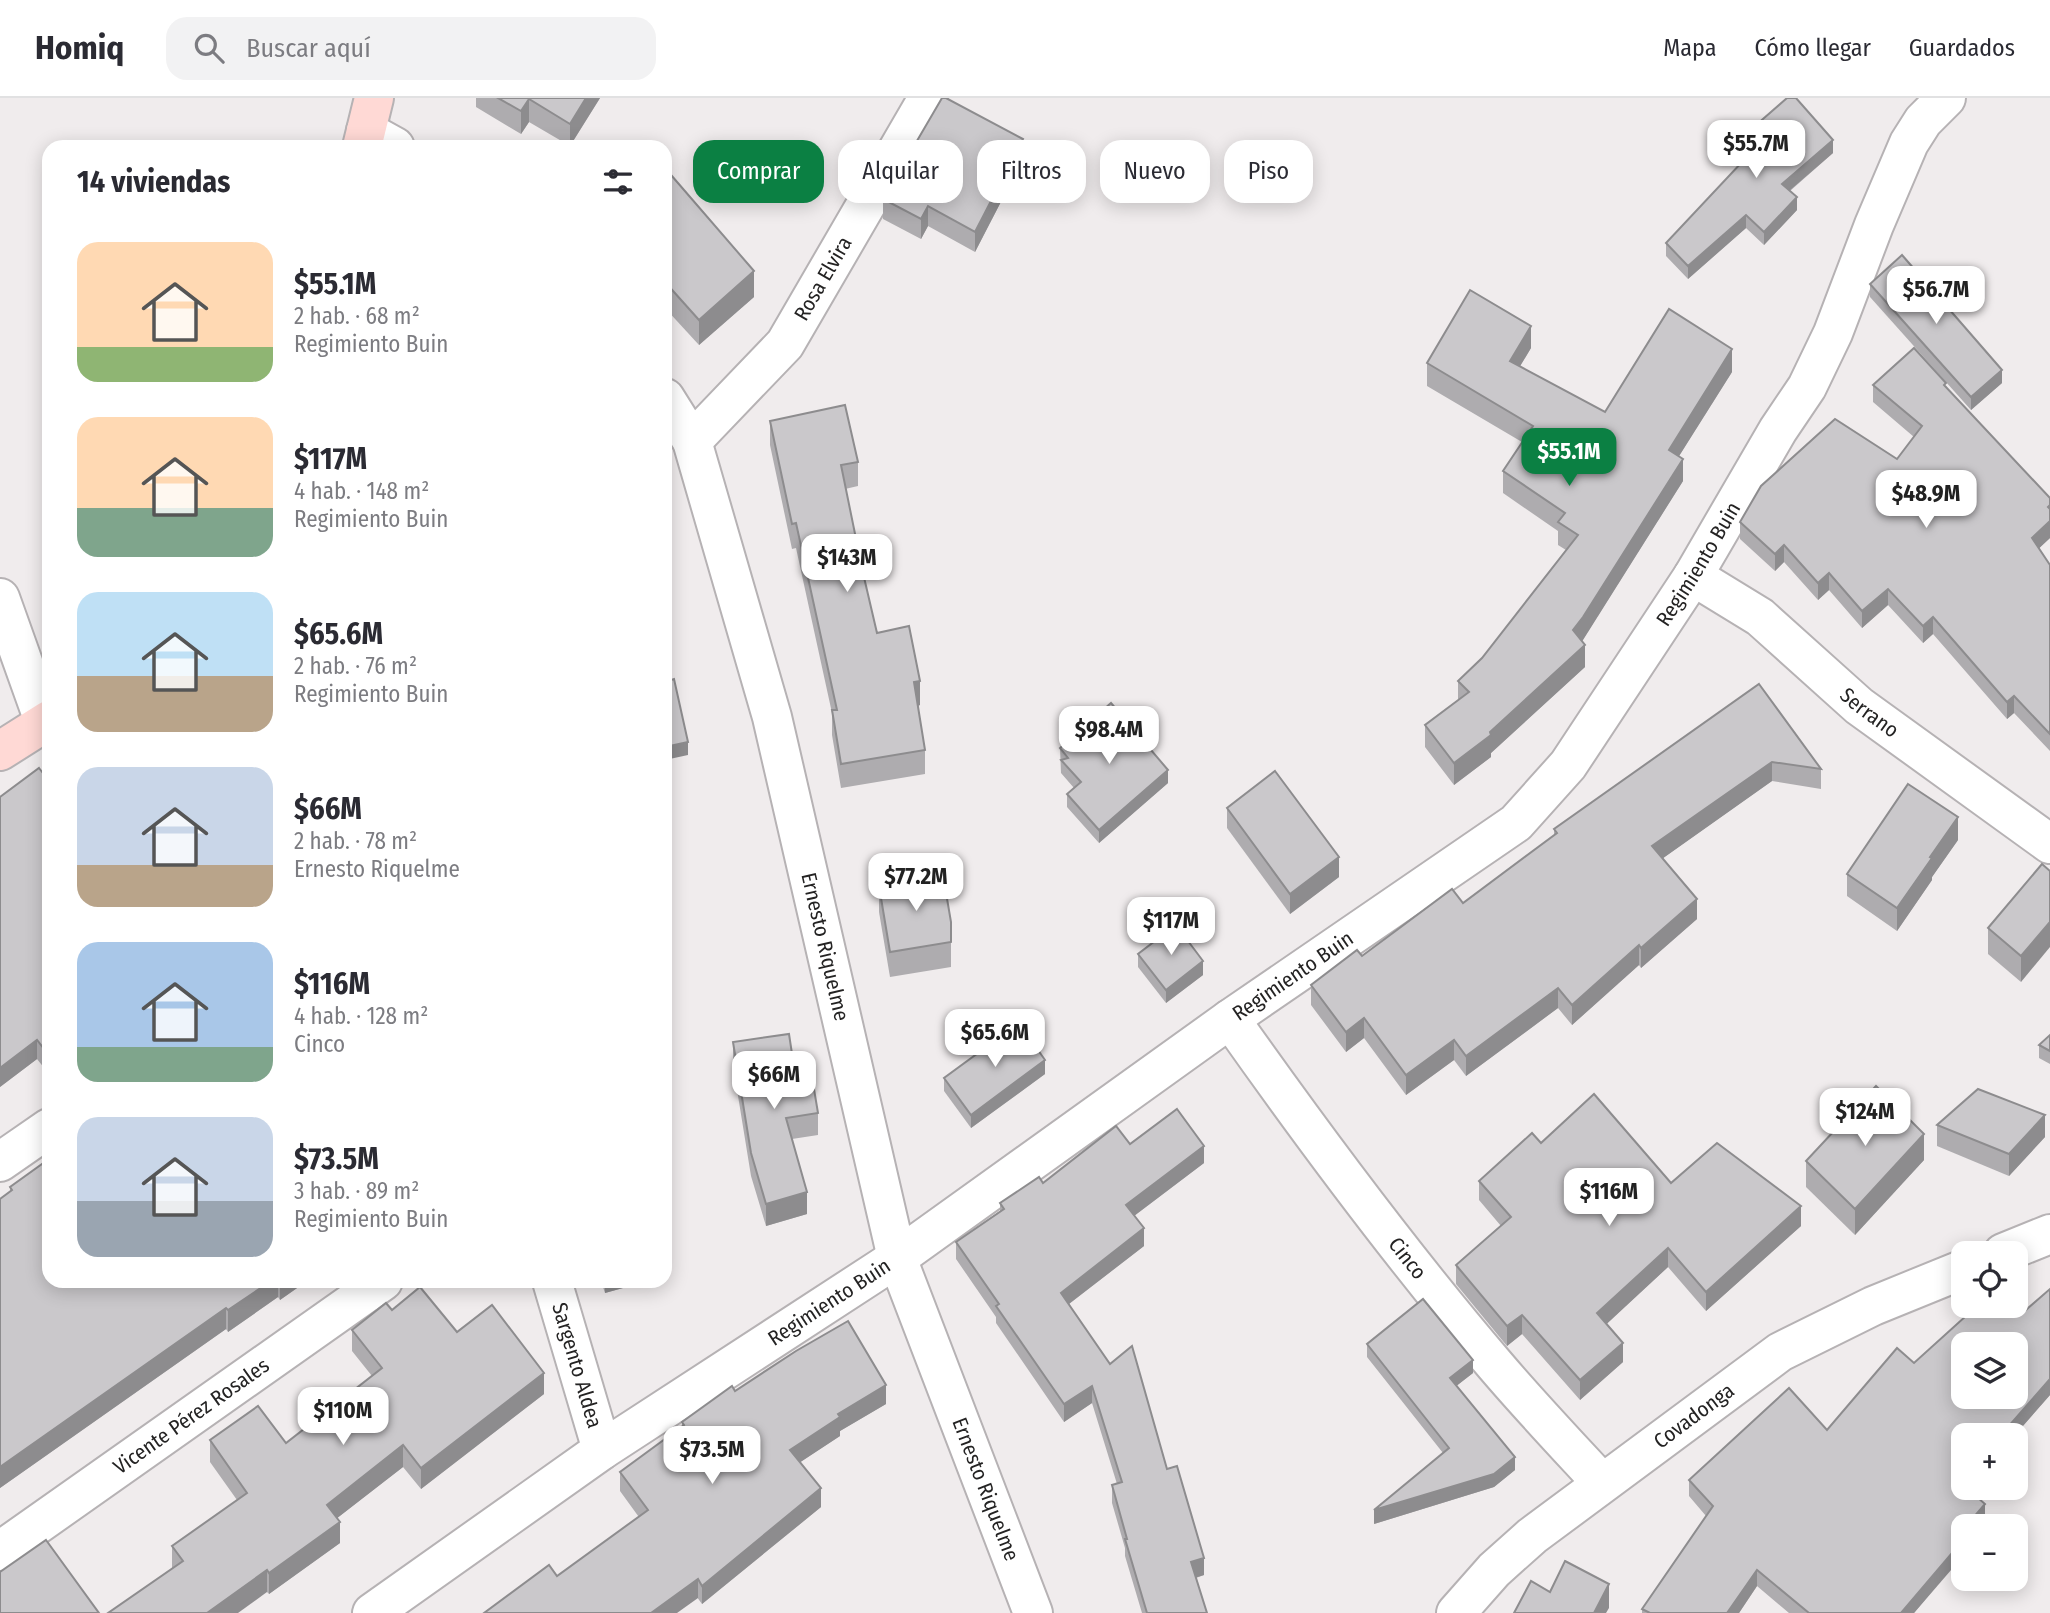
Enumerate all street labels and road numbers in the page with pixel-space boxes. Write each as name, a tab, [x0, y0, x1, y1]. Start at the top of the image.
street label: Rosa Elvira	[788, 232, 858, 325]
street label: Regimiento Buin	[1650, 497, 1746, 631]
street label: Serrano	[1834, 682, 1904, 743]
street label: Ernesto Riquelme	[795, 870, 855, 1023]
street label: Regimiento Buin	[1227, 925, 1358, 1026]
street label: Cinco	[1383, 1232, 1432, 1285]
street label: Regimiento Buin	[763, 1253, 895, 1351]
street label: Sargento Aldea	[546, 1300, 608, 1431]
street label: Vicente Pérez Rosales	[108, 1352, 274, 1480]
street label: Covadonga	[1649, 1377, 1739, 1454]
street label: Ernesto Riquelme	[946, 1414, 1025, 1565]

